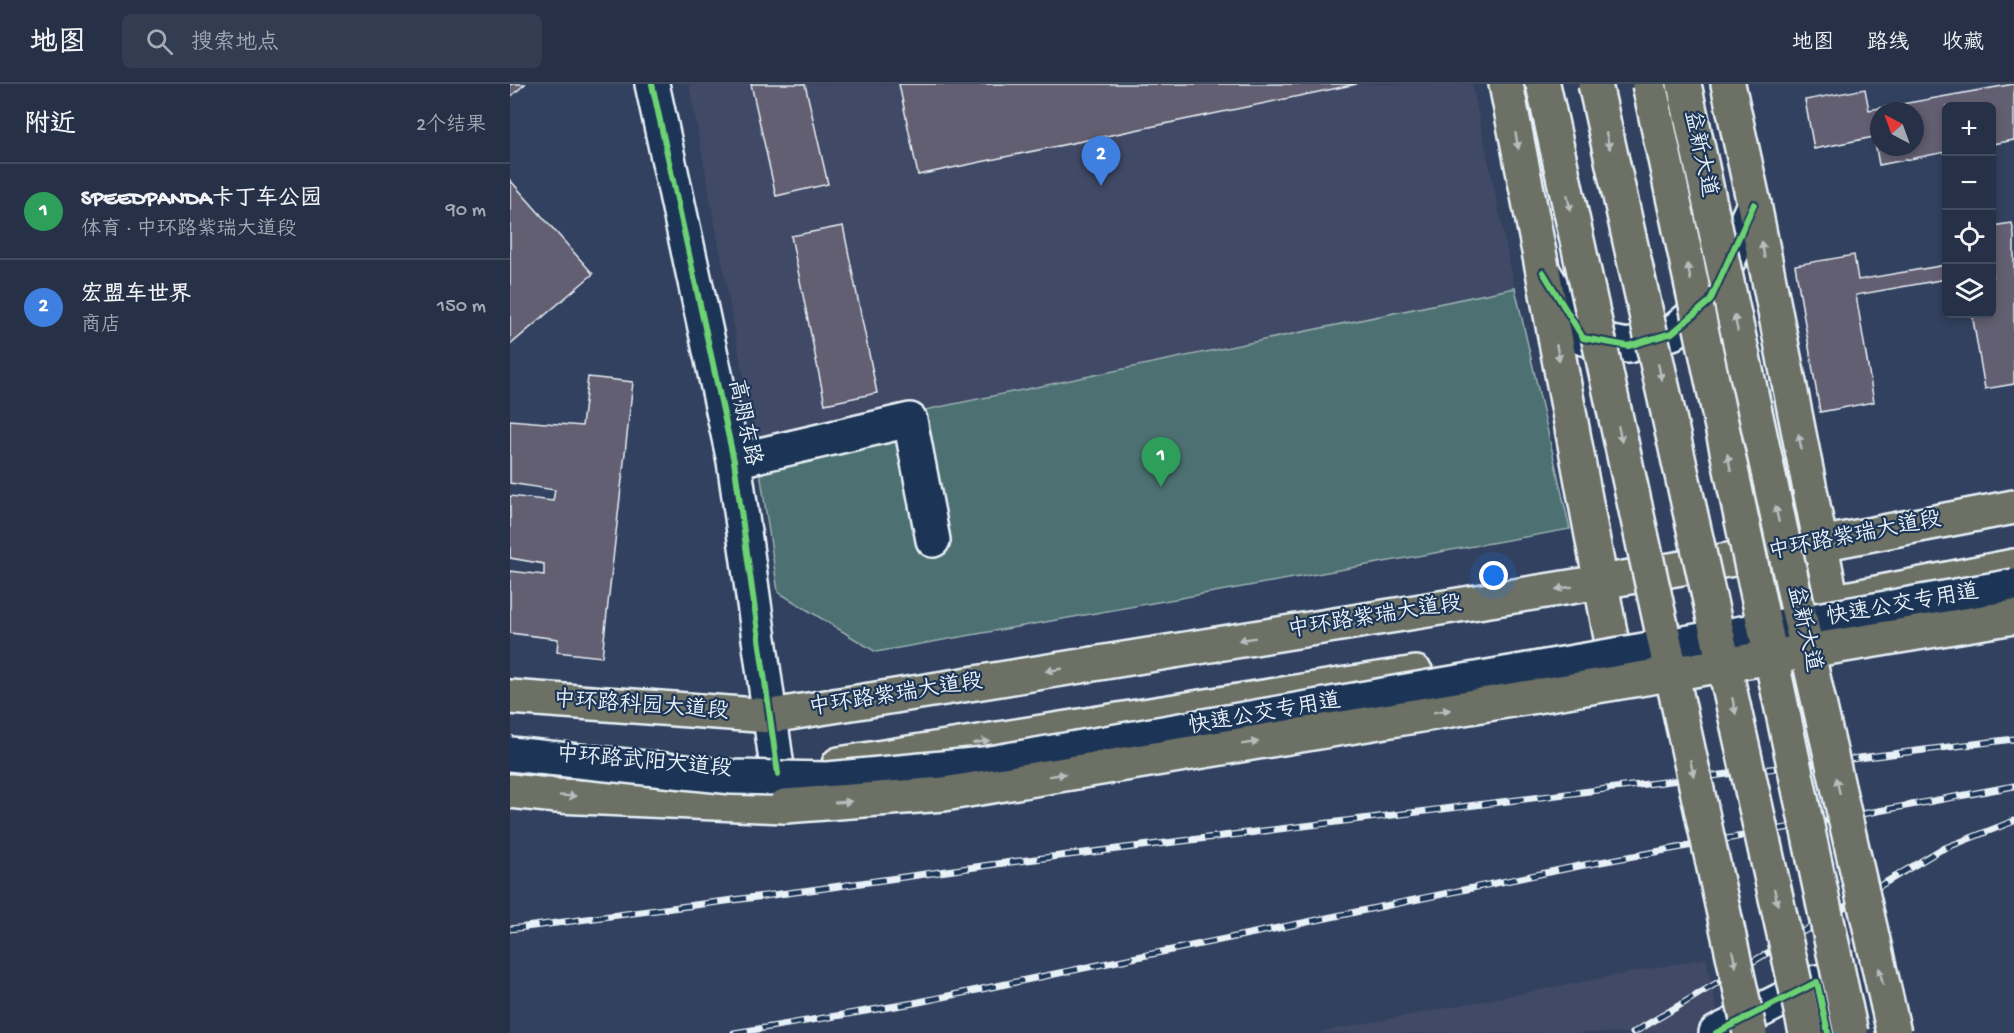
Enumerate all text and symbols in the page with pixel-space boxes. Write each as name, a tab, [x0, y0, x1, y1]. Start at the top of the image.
search box	[122, 14, 542, 68]
icon: search	[143, 25, 176, 58]
text: 地图	[30, 28, 86, 61]
text: 搜索地点	[191, 31, 279, 57]
text: 地图	[1792, 32, 1834, 57]
text: 路线	[1867, 32, 1909, 57]
text: 收藏	[1942, 32, 1984, 57]
north arrow	[1870, 102, 1924, 156]
map controls	[1942, 102, 1996, 318]
button: +	[1942, 102, 1996, 156]
street label: 益新大道	[1677, 108, 1722, 200]
text: 附近	[24, 111, 76, 142]
text: 2个结果	[416, 115, 486, 138]
one-way arrow	[1513, 132, 1522, 151]
one-way arrow	[1604, 132, 1613, 151]
pin: 2	[1082, 136, 1120, 186]
button: −	[1942, 156, 1996, 210]
text: SPEEDPANDA卡丁车公园	[81, 187, 322, 213]
one-way arrow	[1565, 193, 1574, 212]
text: 1	[39, 200, 48, 223]
text: 90 m	[446, 200, 486, 223]
button: locate	[1942, 210, 1996, 264]
text: 体育 · 中环路紫瑞大道段	[81, 219, 297, 242]
one-way arrow	[1758, 240, 1767, 259]
one-way arrow	[1683, 262, 1693, 281]
button: layers	[1942, 264, 1996, 318]
text: 宏盟车世界	[81, 283, 191, 309]
text: 2	[39, 296, 48, 319]
text: 150 m	[437, 296, 486, 319]
one-way arrow	[1731, 313, 1740, 332]
text: 商店	[81, 315, 121, 338]
one-way arrow	[1554, 344, 1563, 363]
one-way arrow	[1656, 363, 1665, 382]
street label: 高朋东路	[721, 377, 767, 469]
one-way arrow	[1615, 425, 1625, 444]
one-way arrow	[1795, 432, 1804, 451]
pin: 1	[1142, 438, 1180, 487]
one-way arrow	[1724, 453, 1733, 472]
one-way arrow	[1772, 504, 1782, 523]
street label: 中环路紫瑞大道段	[1766, 505, 1944, 567]
your location	[1479, 561, 1508, 590]
street label: 快速公交专用道	[1825, 578, 1981, 632]
street label: 益新大道	[1780, 583, 1827, 675]
one-way arrow	[1554, 584, 1573, 593]
street label: 中环路紫瑞大道段	[1286, 589, 1464, 645]
one-way arrow	[1237, 635, 1256, 644]
one-way arrow	[1045, 666, 1064, 675]
street label: 中环路紫瑞大道段	[807, 667, 985, 723]
street label: 中环路科园大道段	[552, 686, 730, 726]
street label: 快速公交专用道	[1187, 687, 1343, 741]
one-way arrow	[1730, 697, 1739, 716]
one-way arrow	[1433, 707, 1452, 716]
one-way arrow	[972, 737, 991, 746]
one-way arrow	[1240, 739, 1259, 748]
street label: 中环路武阳大道段	[555, 740, 733, 784]
one-way arrow	[1688, 759, 1698, 778]
one-way arrow	[1048, 770, 1067, 779]
one-way arrow	[1833, 777, 1843, 795]
one-way arrow	[559, 792, 578, 801]
one-way arrow	[834, 797, 853, 807]
one-way arrow	[1771, 887, 1781, 906]
one-way arrow	[1730, 950, 1739, 969]
one-way arrow	[1876, 967, 1886, 985]

